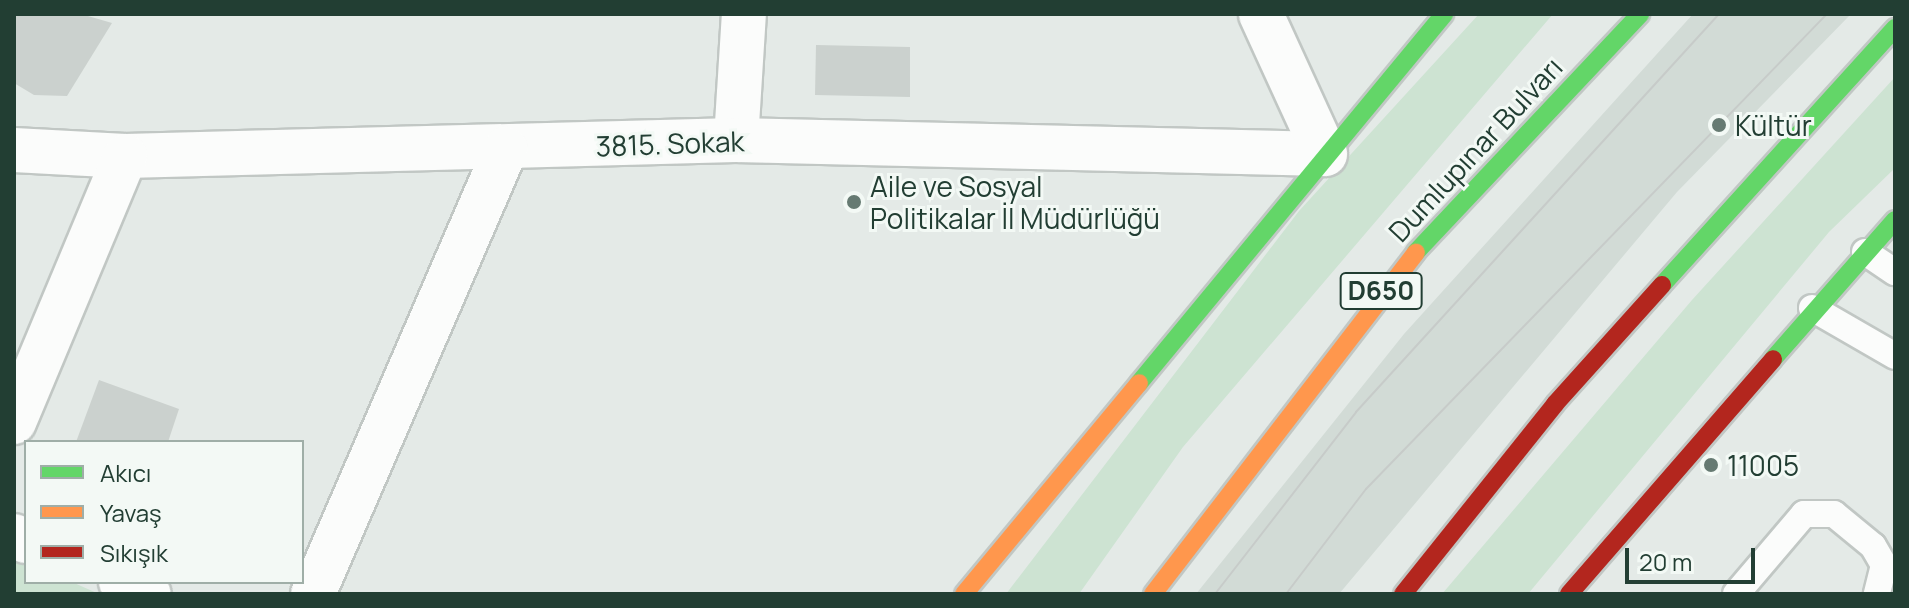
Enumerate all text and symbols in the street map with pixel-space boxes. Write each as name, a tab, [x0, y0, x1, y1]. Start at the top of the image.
street label: Dumlupınar Bulvarı	[1381, 50, 1569, 248]
place label: Kültür	[1735, 108, 1812, 142]
marker: Kültür	[1710, 116, 1728, 134]
street label: 3815. Sokak	[595, 124, 745, 162]
place label: Aile ve Sosyal Politikalar İl Müdürlüğü	[870, 169, 1160, 235]
marker: Aile ve Sosyal Politikalar İl Müdürlüğü	[845, 193, 863, 211]
road number: D650	[1339, 269, 1423, 313]
legend	[24, 440, 304, 584]
place label: 11005	[1727, 448, 1799, 482]
text: Akıcı	[100, 456, 151, 489]
marker: 11005	[1702, 456, 1720, 474]
text: Yavaş	[100, 496, 162, 529]
scale bar	[1629, 532, 1759, 582]
text: Sıkışık	[100, 536, 168, 569]
text: 20 m	[1639, 545, 1692, 578]

